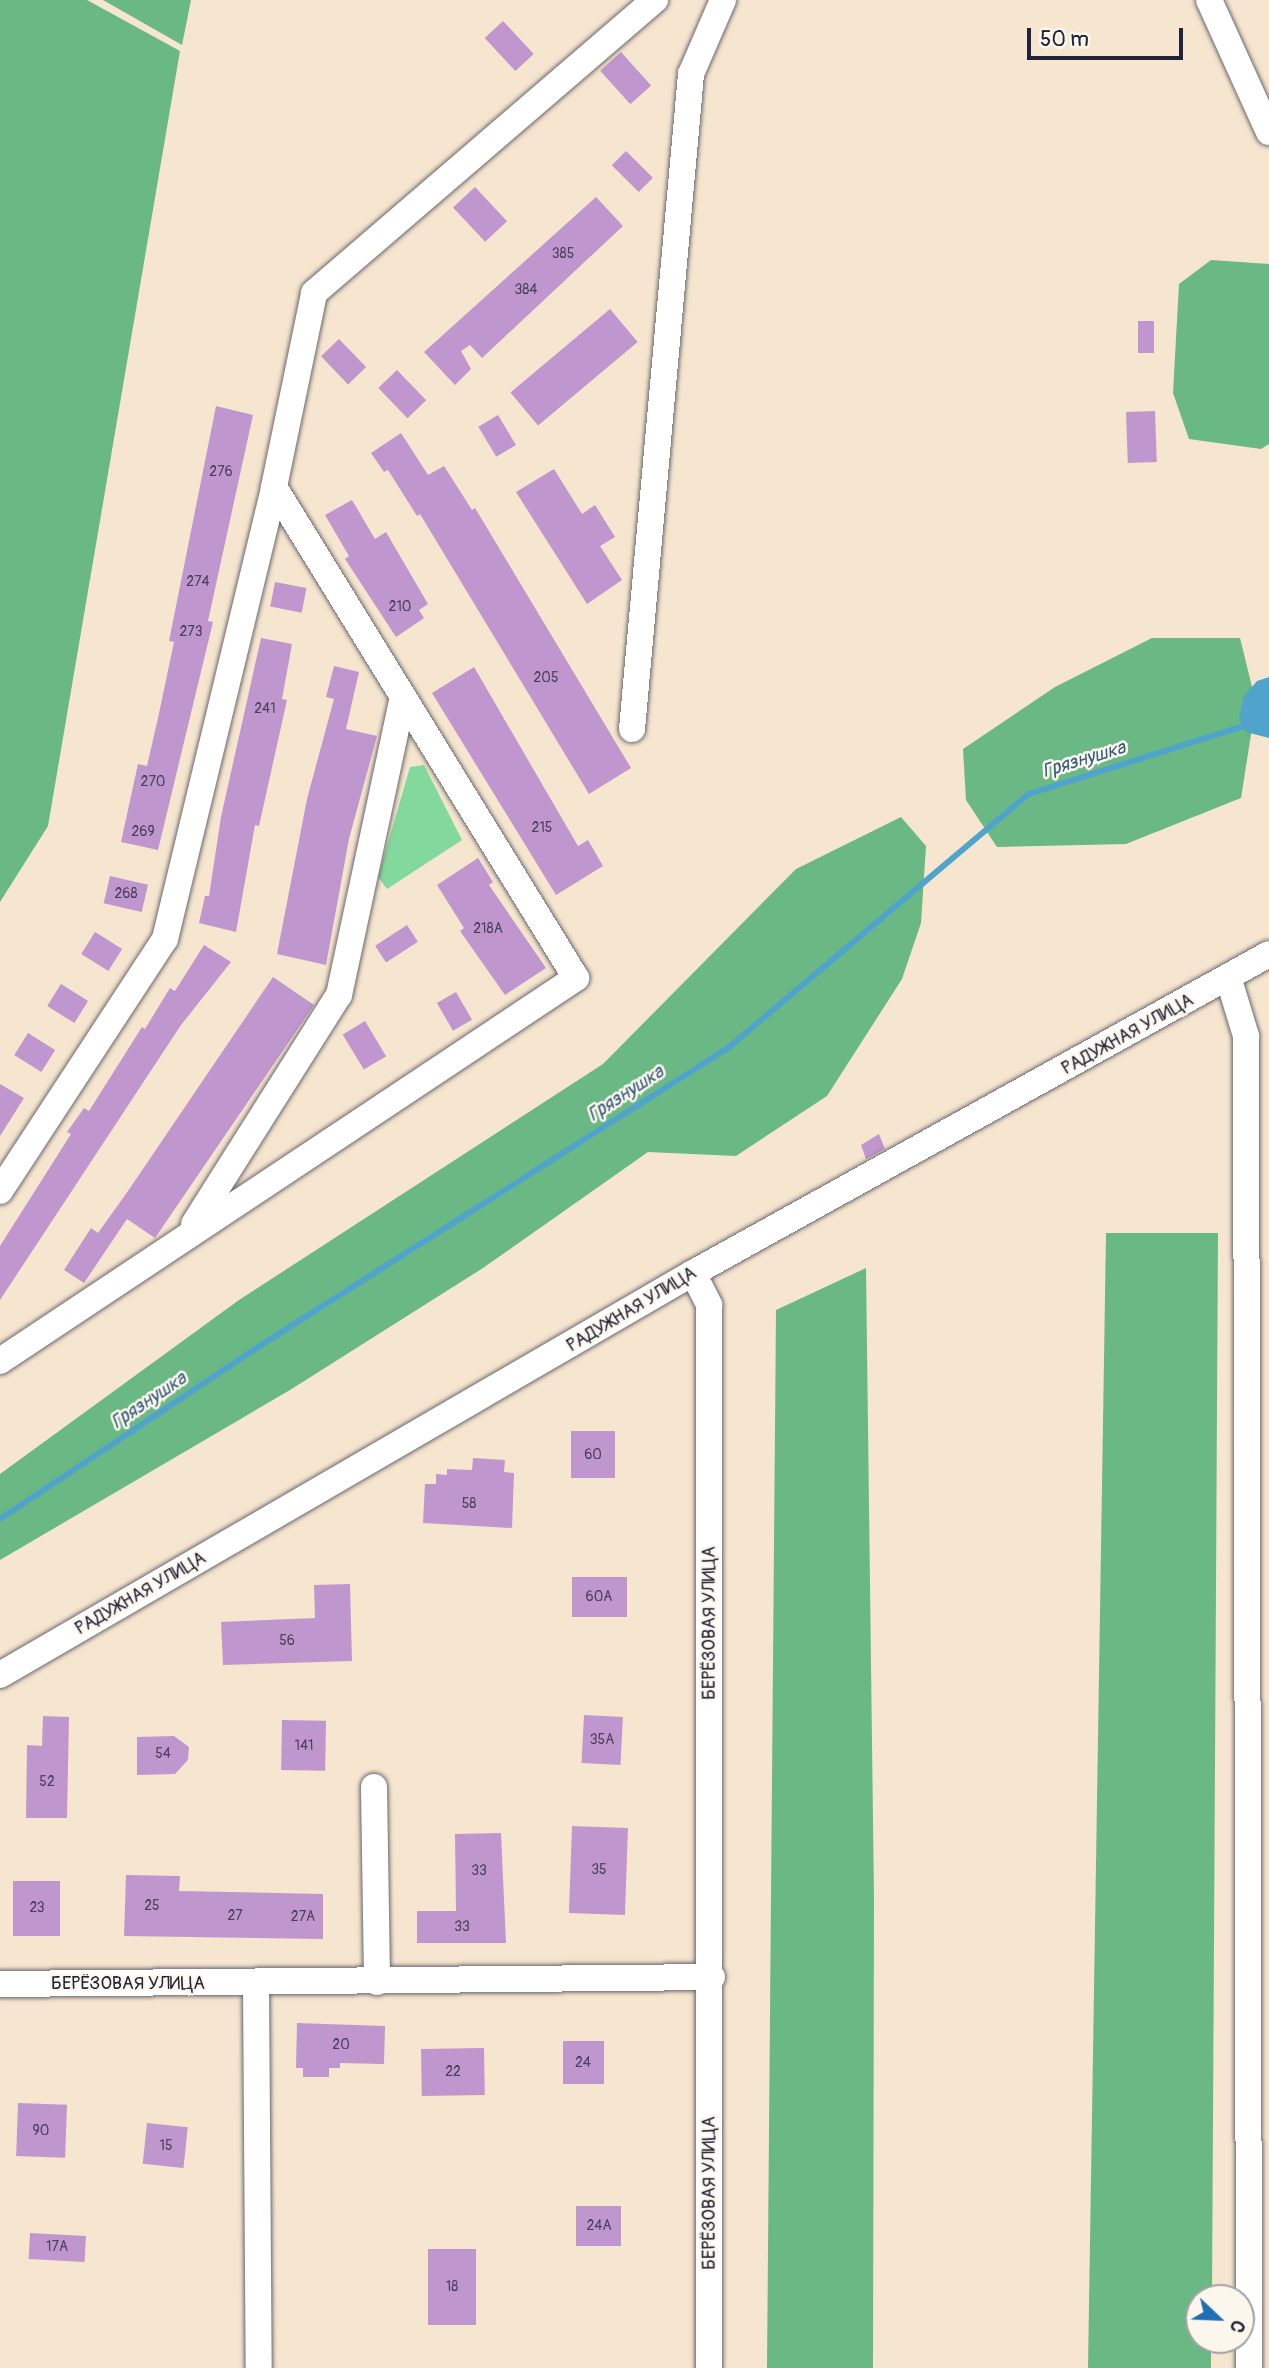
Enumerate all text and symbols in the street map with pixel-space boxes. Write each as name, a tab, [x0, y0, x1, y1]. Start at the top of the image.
scale bar	[1031, 14, 1187, 58]
text: 50 m	[1040, 26, 1089, 53]
house number: 385	[552, 246, 574, 262]
house number: 384	[515, 282, 537, 298]
house number: 276	[209, 464, 233, 480]
house number: 274	[186, 574, 210, 590]
house number: 210	[389, 599, 411, 615]
house number: 273	[179, 624, 203, 640]
house number: 205	[534, 670, 558, 686]
house number: 241	[254, 701, 276, 717]
water label: Грязнушка	[1040, 737, 1128, 783]
house number: 270	[141, 774, 165, 790]
house number: 215	[532, 820, 552, 836]
house number: 269	[131, 824, 155, 840]
house number: 268	[114, 886, 138, 902]
house number: 218А	[473, 921, 503, 937]
street label: РАДУЖНАЯ УЛИЦА	[1058, 990, 1198, 1080]
water label: Грязнушка	[584, 1061, 668, 1127]
street label: РАДУЖНАЯ УЛИЦА	[563, 1263, 701, 1357]
water label: Грязнушка	[107, 1368, 191, 1434]
house number: 60	[584, 1447, 602, 1463]
house number: 58	[462, 1496, 476, 1512]
street label: БЕРЁЗОВАЯ УЛИЦА	[699, 1546, 721, 1700]
street label: РАДУЖНАЯ УЛИЦА	[72, 1548, 210, 1640]
house number: 60А	[586, 1589, 612, 1605]
house number: 56	[279, 1633, 295, 1649]
house number: 35А	[590, 1732, 614, 1748]
house number: 141	[294, 1738, 314, 1754]
house number: 54	[155, 1746, 171, 1762]
house number: 52	[39, 1774, 55, 1790]
house number: 35	[591, 1862, 607, 1878]
house number: 33	[471, 1863, 487, 1879]
house number: 25	[144, 1898, 160, 1914]
house number: 23	[29, 1900, 45, 1916]
house number: 27	[227, 1908, 243, 1924]
house number: 27А	[291, 1909, 315, 1925]
house number: 33	[454, 1919, 470, 1935]
street label: БЕРЁЗОВАЯ УЛИЦА	[51, 1973, 205, 1995]
house number: 20	[332, 2037, 350, 2053]
house number: 24	[575, 2055, 591, 2071]
house number: 22	[445, 2064, 461, 2080]
street label: БЕРЁЗОВАЯ УЛИЦА	[699, 2116, 721, 2270]
house number: 90	[33, 2123, 49, 2139]
house number: 15	[159, 2138, 173, 2154]
house number: 24А	[586, 2218, 612, 2234]
house number: 17А	[46, 2239, 68, 2255]
house number: 18	[446, 2279, 458, 2295]
north arrow	[1185, 2284, 1255, 2354]
text: С	[1224, 2316, 1251, 2337]

